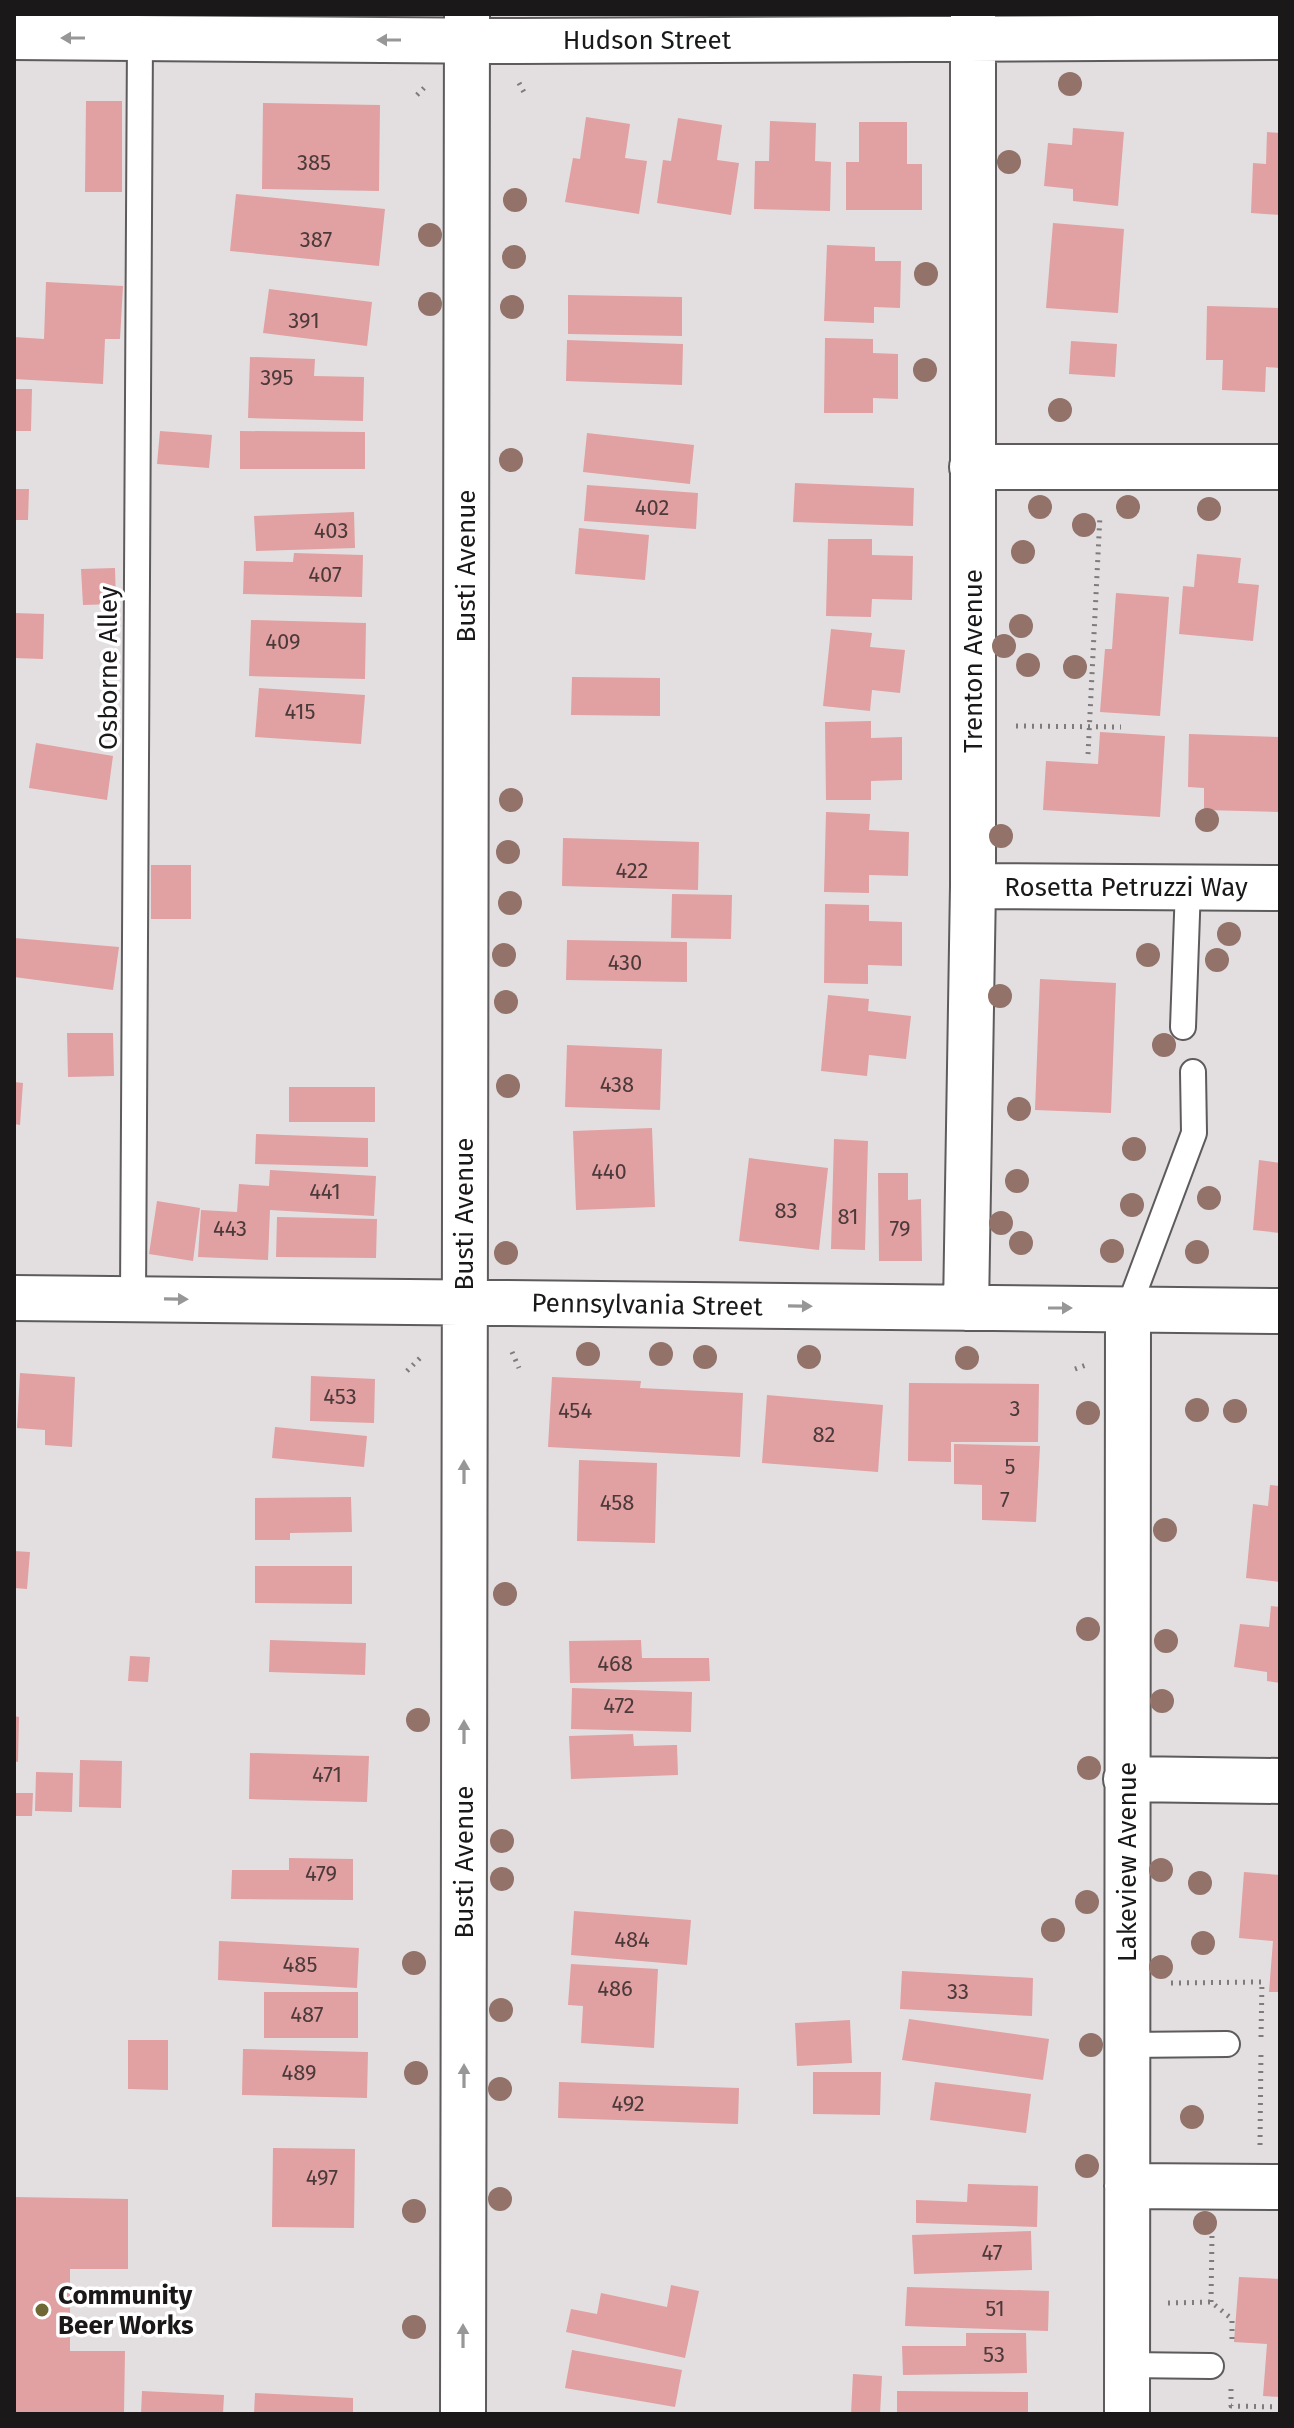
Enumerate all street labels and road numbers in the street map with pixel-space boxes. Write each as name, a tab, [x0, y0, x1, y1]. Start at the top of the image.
street label: Hudson Street	[563, 25, 732, 56]
street label: Busti Avenue	[451, 490, 482, 642]
street label: Trenton Avenue	[958, 569, 989, 753]
street label: Osborne Alley	[93, 586, 124, 750]
street label: Rosetta Petruzzi Way	[1004, 872, 1248, 903]
street label: Busti Avenue	[449, 1138, 480, 1290]
street label: Pennsylvania Street	[531, 1287, 764, 1323]
street label: Lakeview Avenue	[1112, 1762, 1143, 1962]
street label: Busti Avenue	[449, 1786, 480, 1938]

